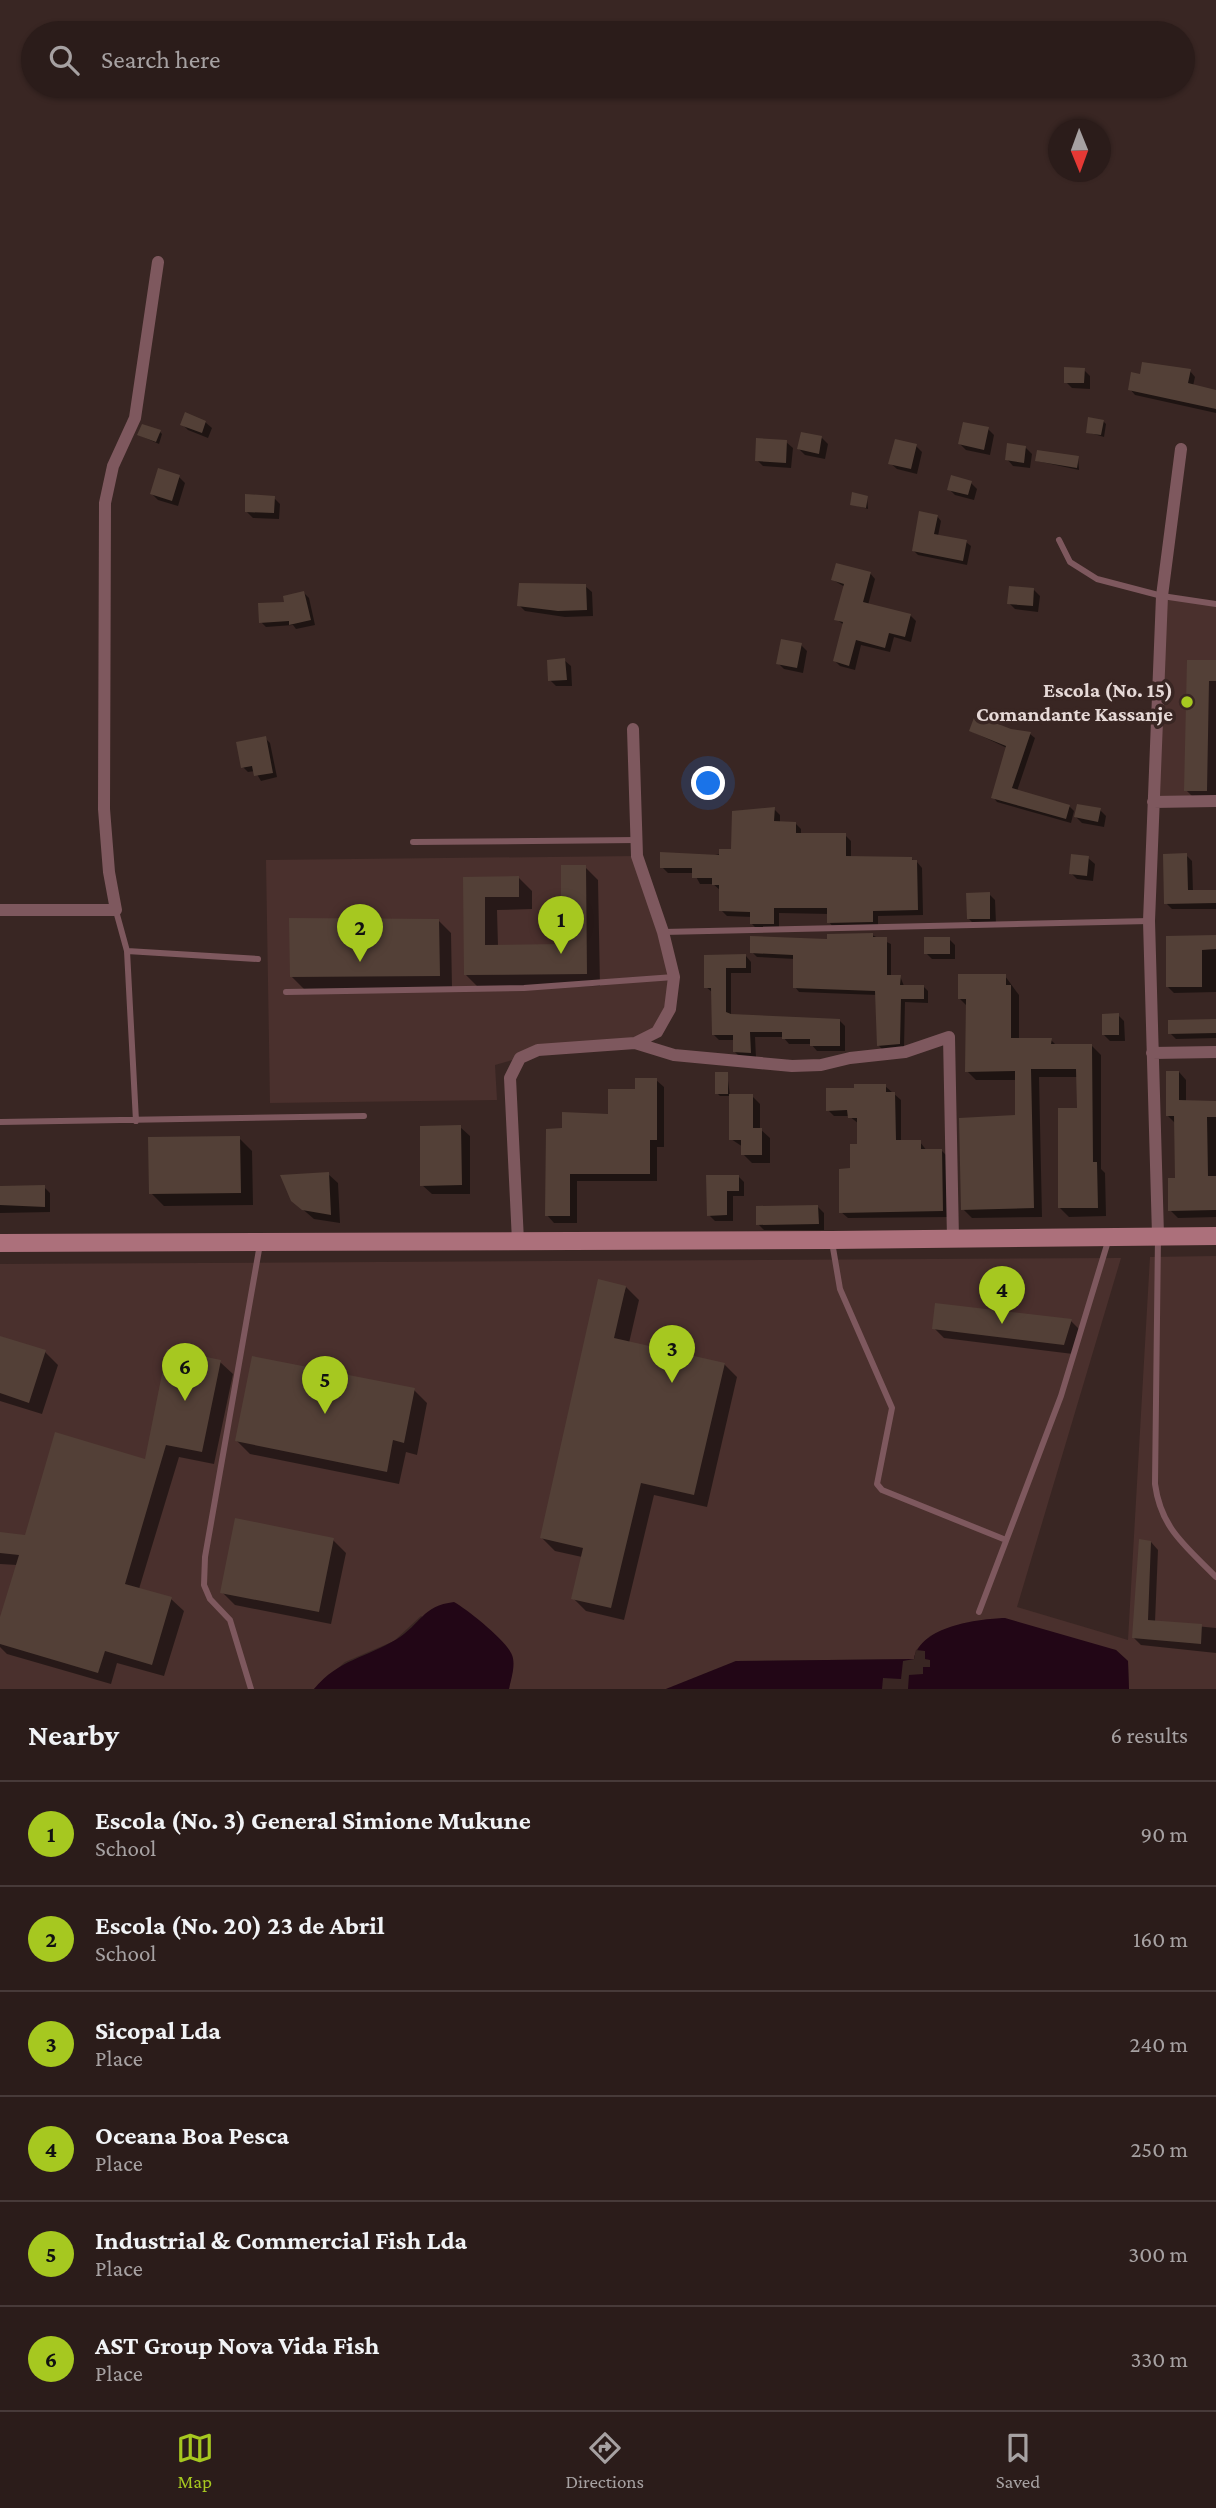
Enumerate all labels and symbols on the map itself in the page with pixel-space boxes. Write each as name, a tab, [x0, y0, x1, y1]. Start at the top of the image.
north arrow	[1048, 119, 1111, 182]
place label: Escola (No. 15) Comandante Kassanje	[976, 678, 1173, 726]
marker: Escola (No. 15) Comandante Kassanje	[1179, 694, 1195, 710]
your location	[691, 766, 725, 800]
pin: 1	[538, 896, 584, 954]
pin: 2	[337, 904, 383, 962]
pin: 4	[979, 1266, 1025, 1324]
pin: 3	[649, 1325, 695, 1383]
pin: 6	[162, 1343, 208, 1401]
pin: 5	[302, 1356, 348, 1414]

